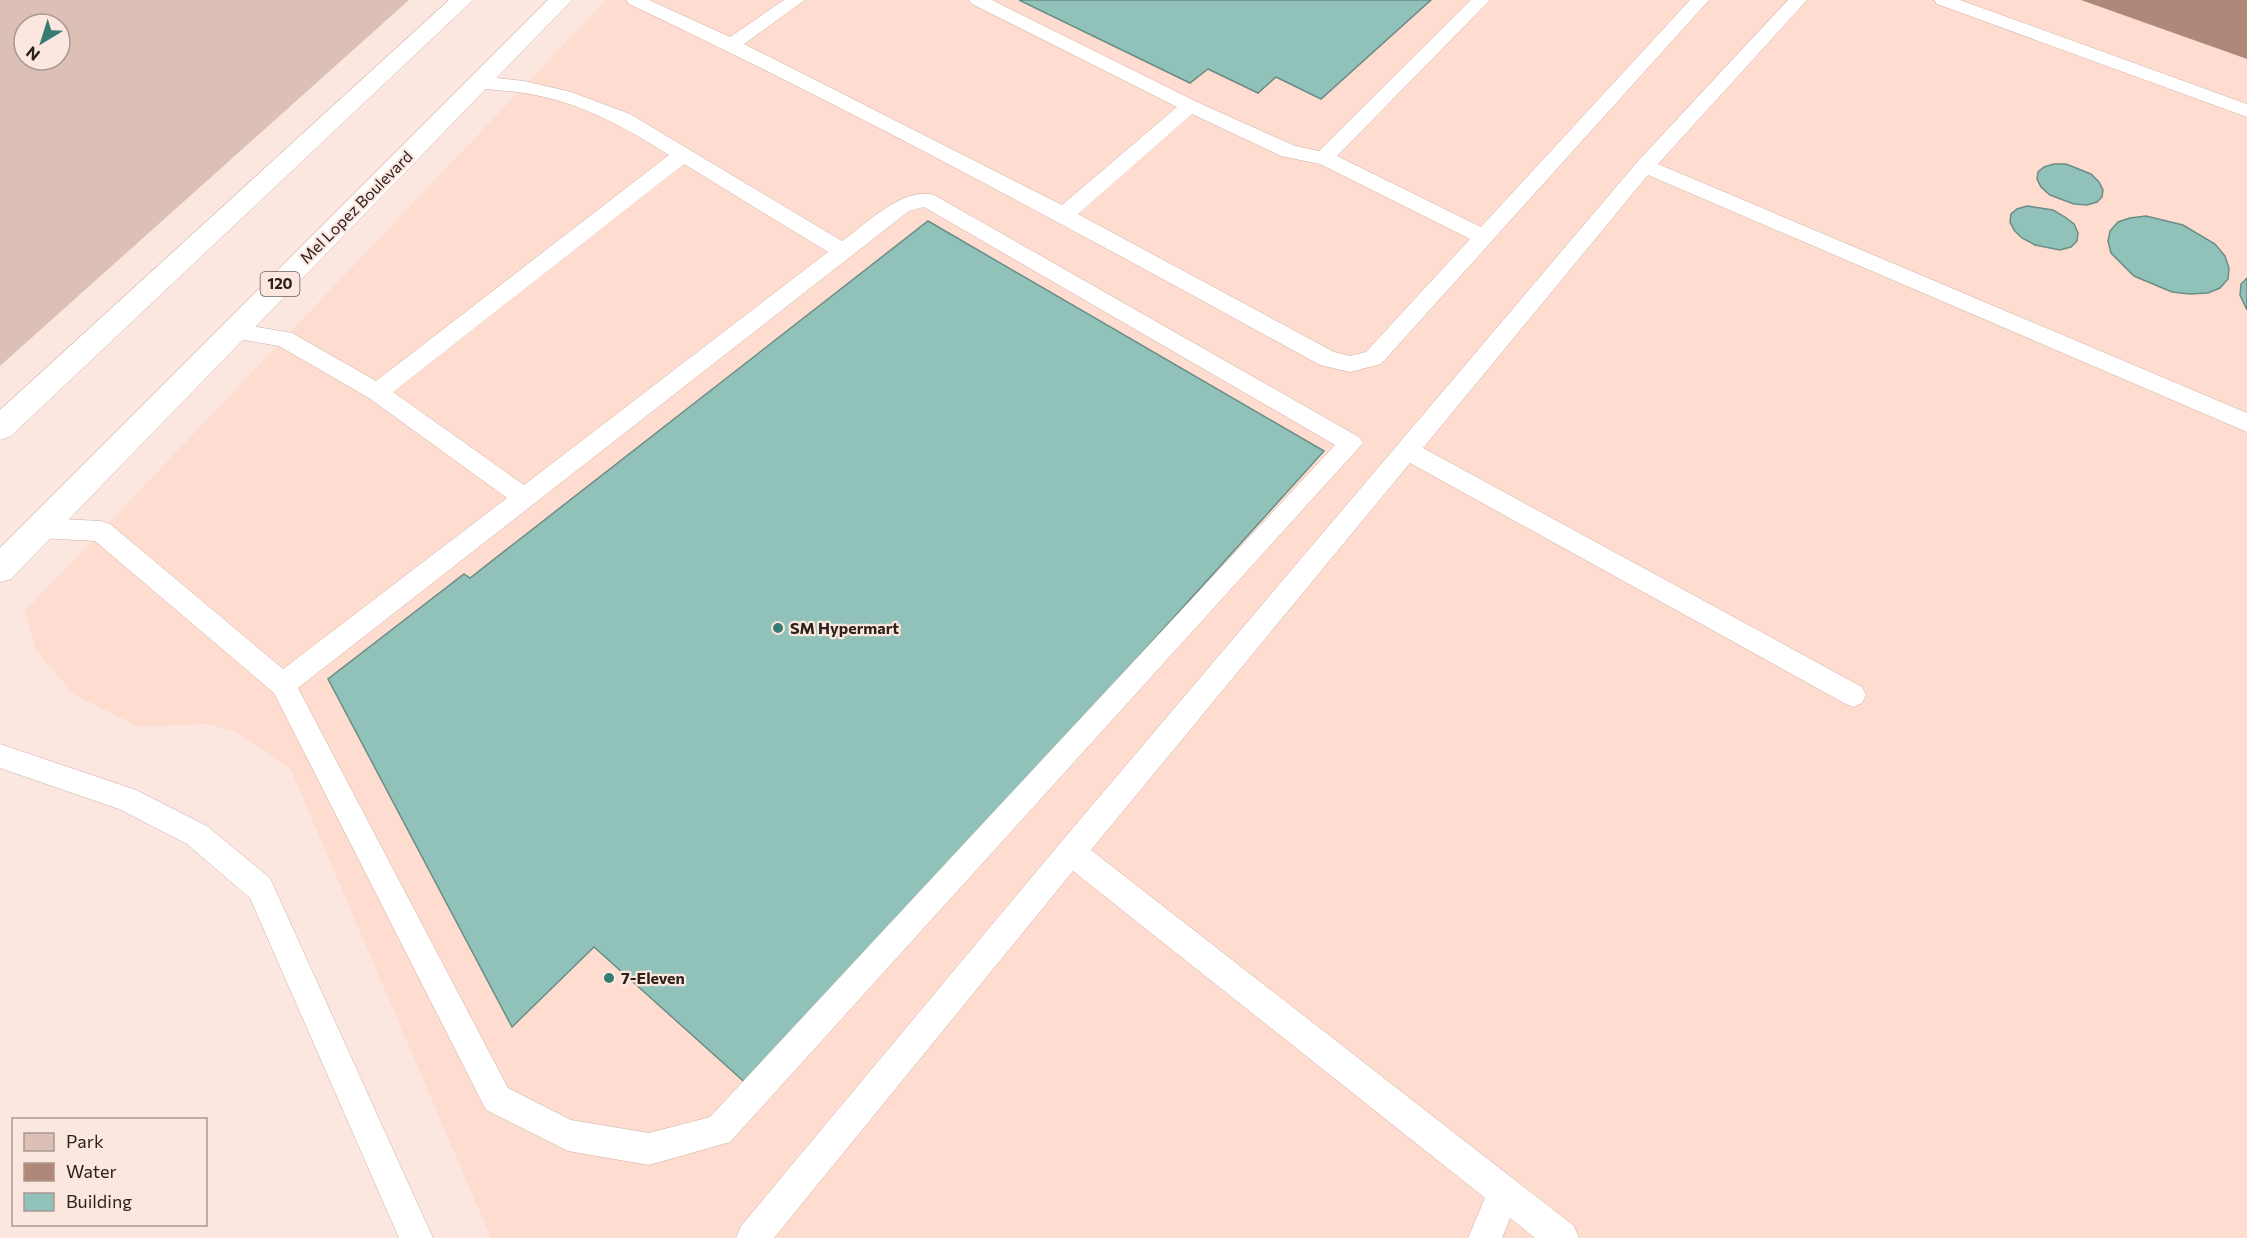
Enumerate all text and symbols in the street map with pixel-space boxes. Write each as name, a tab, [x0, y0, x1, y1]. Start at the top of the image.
north arrow	[12, 12, 72, 72]
text: N	[22, 43, 43, 65]
street label: Mel Lopez Boulevard	[295, 146, 416, 267]
road number: 120	[260, 272, 300, 296]
place label: SM Hypermart	[790, 618, 899, 637]
marker: SM Hypermart	[771, 621, 785, 635]
place label: 7-Eleven	[621, 968, 685, 987]
marker: 7-Eleven	[602, 971, 616, 985]
legend	[12, 1118, 207, 1226]
text: Park	[66, 1130, 104, 1152]
text: Water	[66, 1160, 117, 1182]
text: Building	[66, 1190, 132, 1212]

